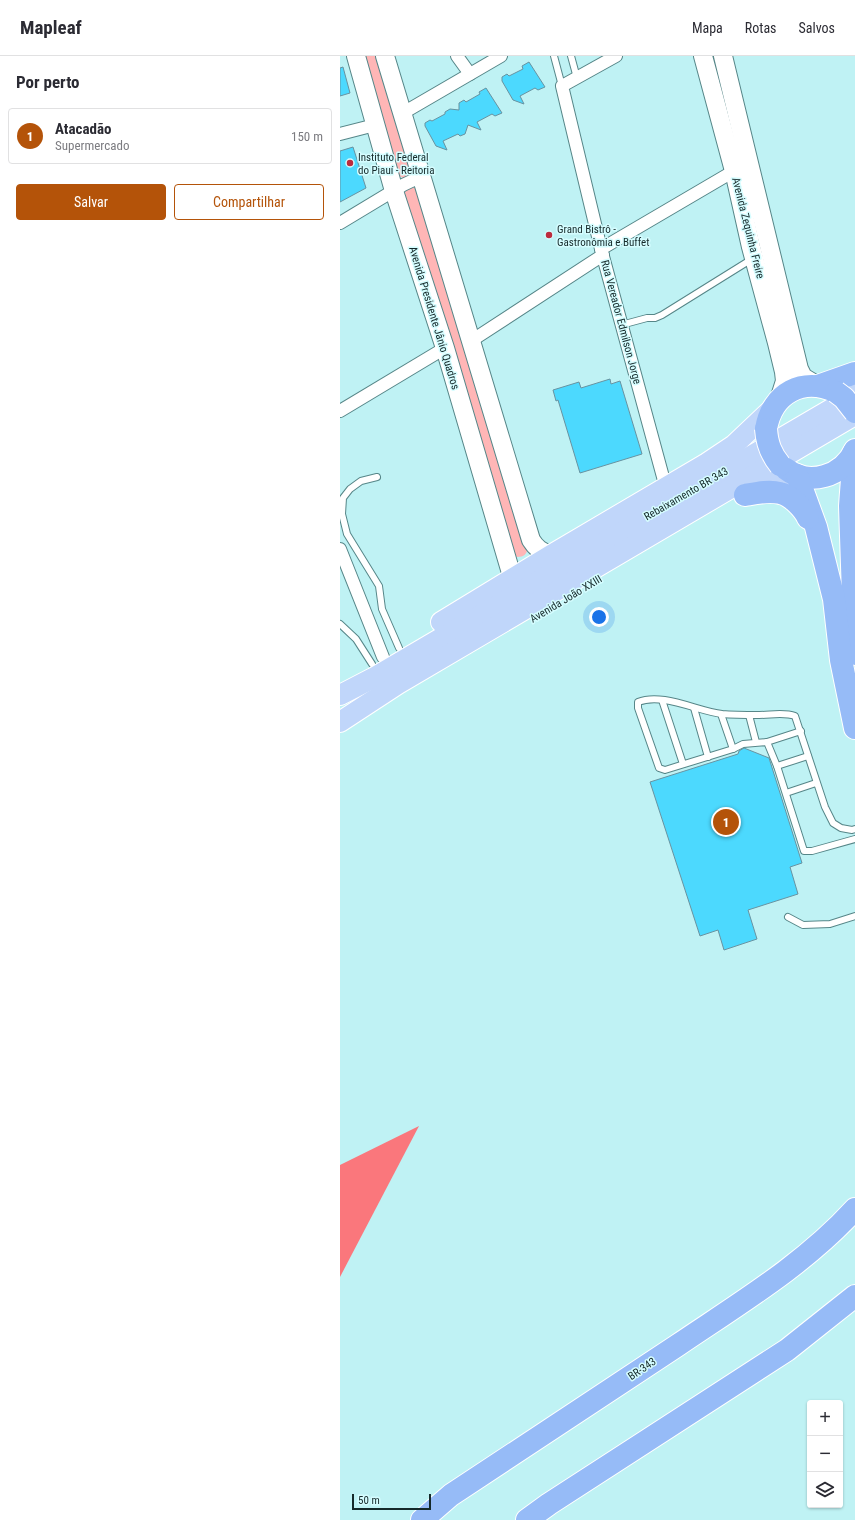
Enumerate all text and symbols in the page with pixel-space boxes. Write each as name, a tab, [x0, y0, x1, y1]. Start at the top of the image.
text: Mapleaf	[20, 16, 82, 39]
text: Mapa	[692, 20, 723, 36]
text: Rotas	[745, 20, 777, 36]
text: Salvos	[799, 20, 835, 36]
text: Por perto	[16, 72, 80, 92]
text: Atacadão	[55, 120, 111, 138]
text: 1	[27, 129, 33, 144]
text: 150 m	[291, 129, 323, 144]
text: Supermercado	[55, 138, 129, 153]
place label: Instituto Federal do Piauí - Reitoria	[358, 151, 434, 177]
marker: Instituto Federal do Piauí - Reitoria	[345, 158, 355, 168]
street label: Avenida Zequinha Freire	[729, 176, 767, 280]
button: Salvar	[16, 184, 166, 220]
button: Compartilhar	[174, 184, 324, 220]
place label: Grand Bistrô - Gastronômia e Buffet	[557, 223, 650, 249]
marker: Grand Bistrô - Gastronômia e Buffet	[544, 230, 554, 240]
street label: Avenida Presidente Jânio Quadros	[406, 245, 462, 391]
street label: Rua Vereador Edmilson Jorge	[598, 259, 644, 385]
street label: Rebaixamento BR 343	[642, 465, 730, 523]
street label: Avenida João XXIII	[528, 572, 604, 626]
your location	[589, 607, 609, 627]
pin: 1	[713, 807, 739, 837]
street label: BR-343	[626, 1355, 658, 1383]
map controls	[807, 1400, 843, 1508]
button: +	[807, 1400, 843, 1436]
button: −	[807, 1436, 843, 1472]
button: layers	[807, 1472, 843, 1508]
scale bar	[352, 1492, 431, 1511]
text: 50 m	[358, 1494, 380, 1507]

